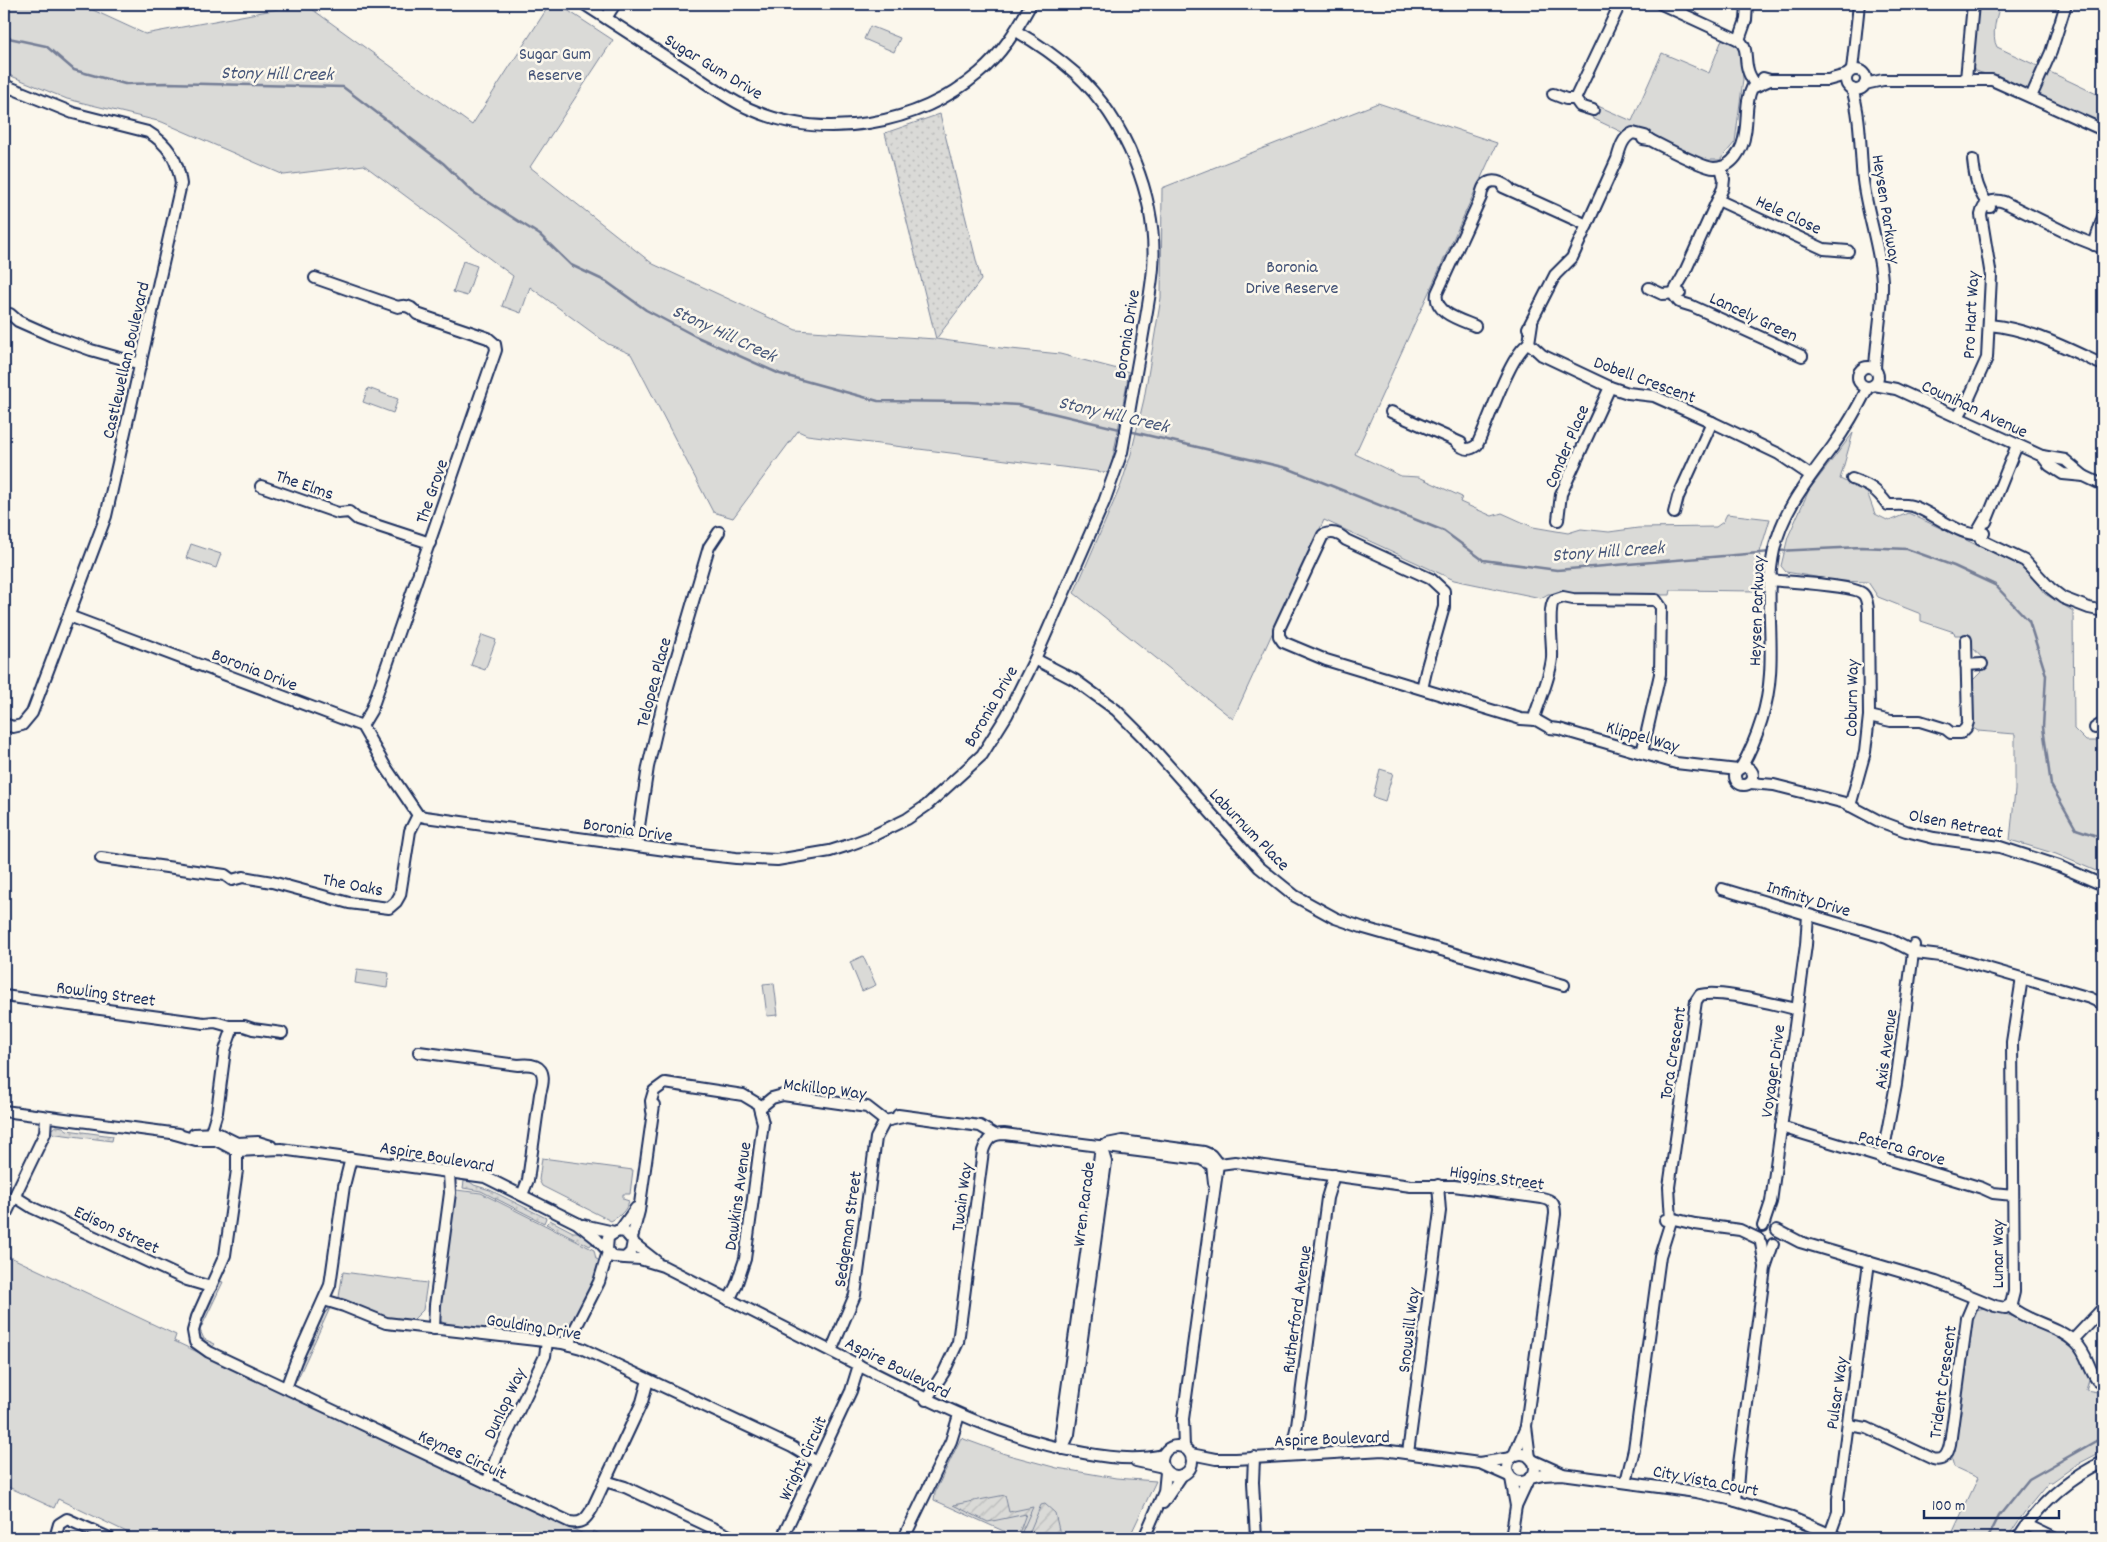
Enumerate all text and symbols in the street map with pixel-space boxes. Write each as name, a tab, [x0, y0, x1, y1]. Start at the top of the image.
street label: Sugar Gum Drive	[659, 29, 767, 107]
park label: Sugar Gum Reserve	[519, 43, 591, 89]
water label: Stony Hill Creek	[221, 61, 335, 90]
street label: Heysen Parkway	[1864, 153, 1906, 267]
street label: Hele Close	[1751, 190, 1825, 242]
park label: Boronia Drive Reserve	[1245, 256, 1339, 302]
street label: Pro Hart Way	[1958, 270, 1987, 360]
street label: Castlewellan Boulevard	[97, 280, 158, 441]
street label: Lancely Green	[1705, 287, 1801, 350]
street label: Boronia Drive	[1109, 288, 1148, 381]
water label: Stony Hill Creek	[667, 299, 782, 372]
street label: Dobell Crescent	[1590, 351, 1699, 411]
street label: Counihan Avenue	[1917, 375, 2031, 446]
water label: Stony Hill Creek	[1056, 391, 1173, 443]
street label: Conder Place	[1540, 401, 1597, 493]
street label: The Grove	[411, 456, 456, 527]
street label: The Elms	[272, 465, 337, 508]
water label: Stony Hill Creek	[1551, 536, 1667, 571]
street label: Heysen Parkway	[1744, 555, 1773, 667]
street label: Telopea Place	[631, 635, 679, 730]
street label: Boronia Drive	[208, 644, 301, 699]
street label: Coburn Way	[1840, 658, 1867, 737]
street label: Boronia Drive	[959, 662, 1026, 753]
street label: Klippel Way	[1603, 716, 1682, 761]
street label: Laburnum Place	[1202, 784, 1294, 878]
street label: Olsen Retreat	[1906, 804, 2005, 847]
street label: Boronia Drive	[581, 813, 674, 850]
street label: The Oaks	[320, 868, 385, 905]
street label: Infinity Drive	[1763, 876, 1853, 925]
street label: Rowling Street	[54, 976, 157, 1015]
street label: Tora Crescent	[1655, 1005, 1694, 1102]
street label: Axis Avenue	[1869, 1008, 1905, 1091]
street label: Voyager Drive	[1756, 1023, 1793, 1119]
street label: Mckillop Way	[782, 1073, 868, 1108]
street label: Patera Grove	[1855, 1125, 1948, 1174]
street label: Aspire Boulevard	[378, 1136, 496, 1181]
street label: Dawkins Avenue	[719, 1140, 759, 1252]
street label: Wren Parade	[1068, 1160, 1103, 1248]
street label: Higgins Street	[1448, 1160, 1546, 1199]
street label: Twain Way	[946, 1161, 981, 1233]
street label: Sedgeman Street	[829, 1169, 870, 1289]
street label: Edison Street	[69, 1201, 163, 1262]
street label: Lunar Way	[1987, 1219, 2012, 1288]
street label: Rutherford Avenue	[1277, 1244, 1320, 1375]
street label: Snowsill Way	[1393, 1286, 1428, 1374]
street label: Goulding Drive	[484, 1309, 583, 1348]
street label: Trident Crescent	[1924, 1324, 1965, 1440]
street label: Aspire Boulevard	[840, 1332, 954, 1407]
street label: Pulsar Way	[1821, 1355, 1856, 1431]
street label: Dunlop Way	[479, 1364, 534, 1444]
street label: Wright Circuit	[774, 1412, 835, 1506]
street label: Keynes Circuit	[413, 1425, 511, 1488]
street label: Aspire Boulevard	[1274, 1426, 1390, 1455]
street label: City Vista Court	[1651, 1460, 1761, 1505]
scale bar	[1924, 1487, 2060, 1519]
text: 100 m	[1932, 1496, 1965, 1518]

